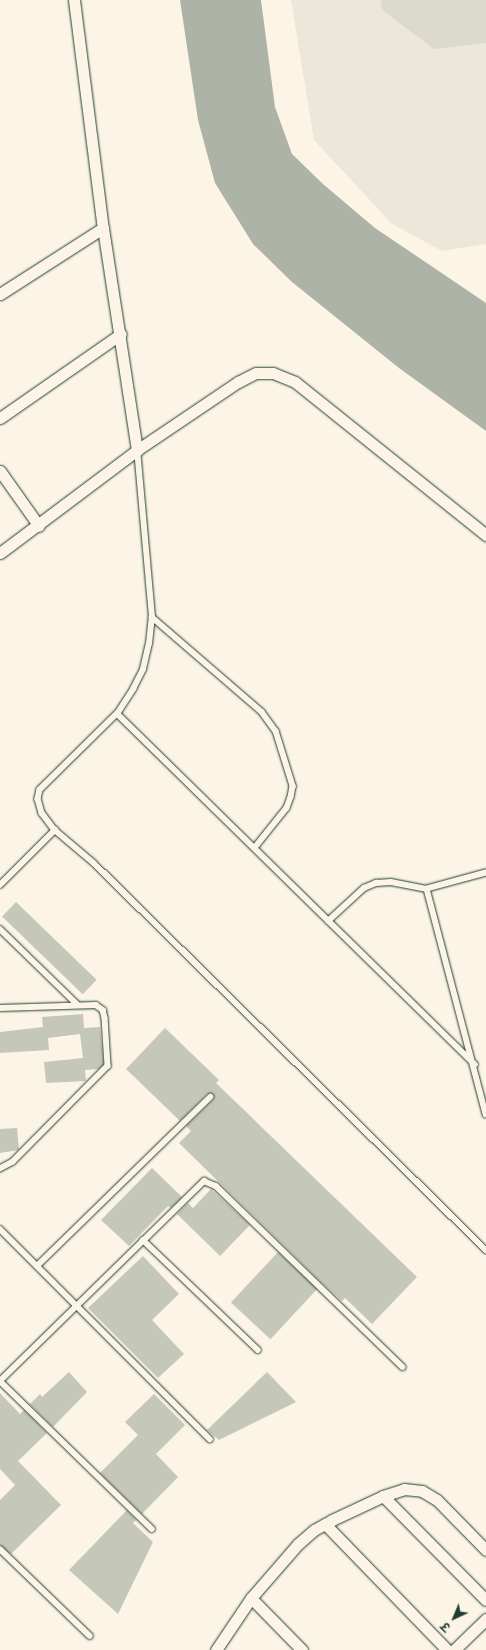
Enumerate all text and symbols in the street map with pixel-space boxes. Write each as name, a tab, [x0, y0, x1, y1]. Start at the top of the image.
north arrow	[434, 1598, 474, 1638]
text: उ	[438, 1619, 453, 1634]

